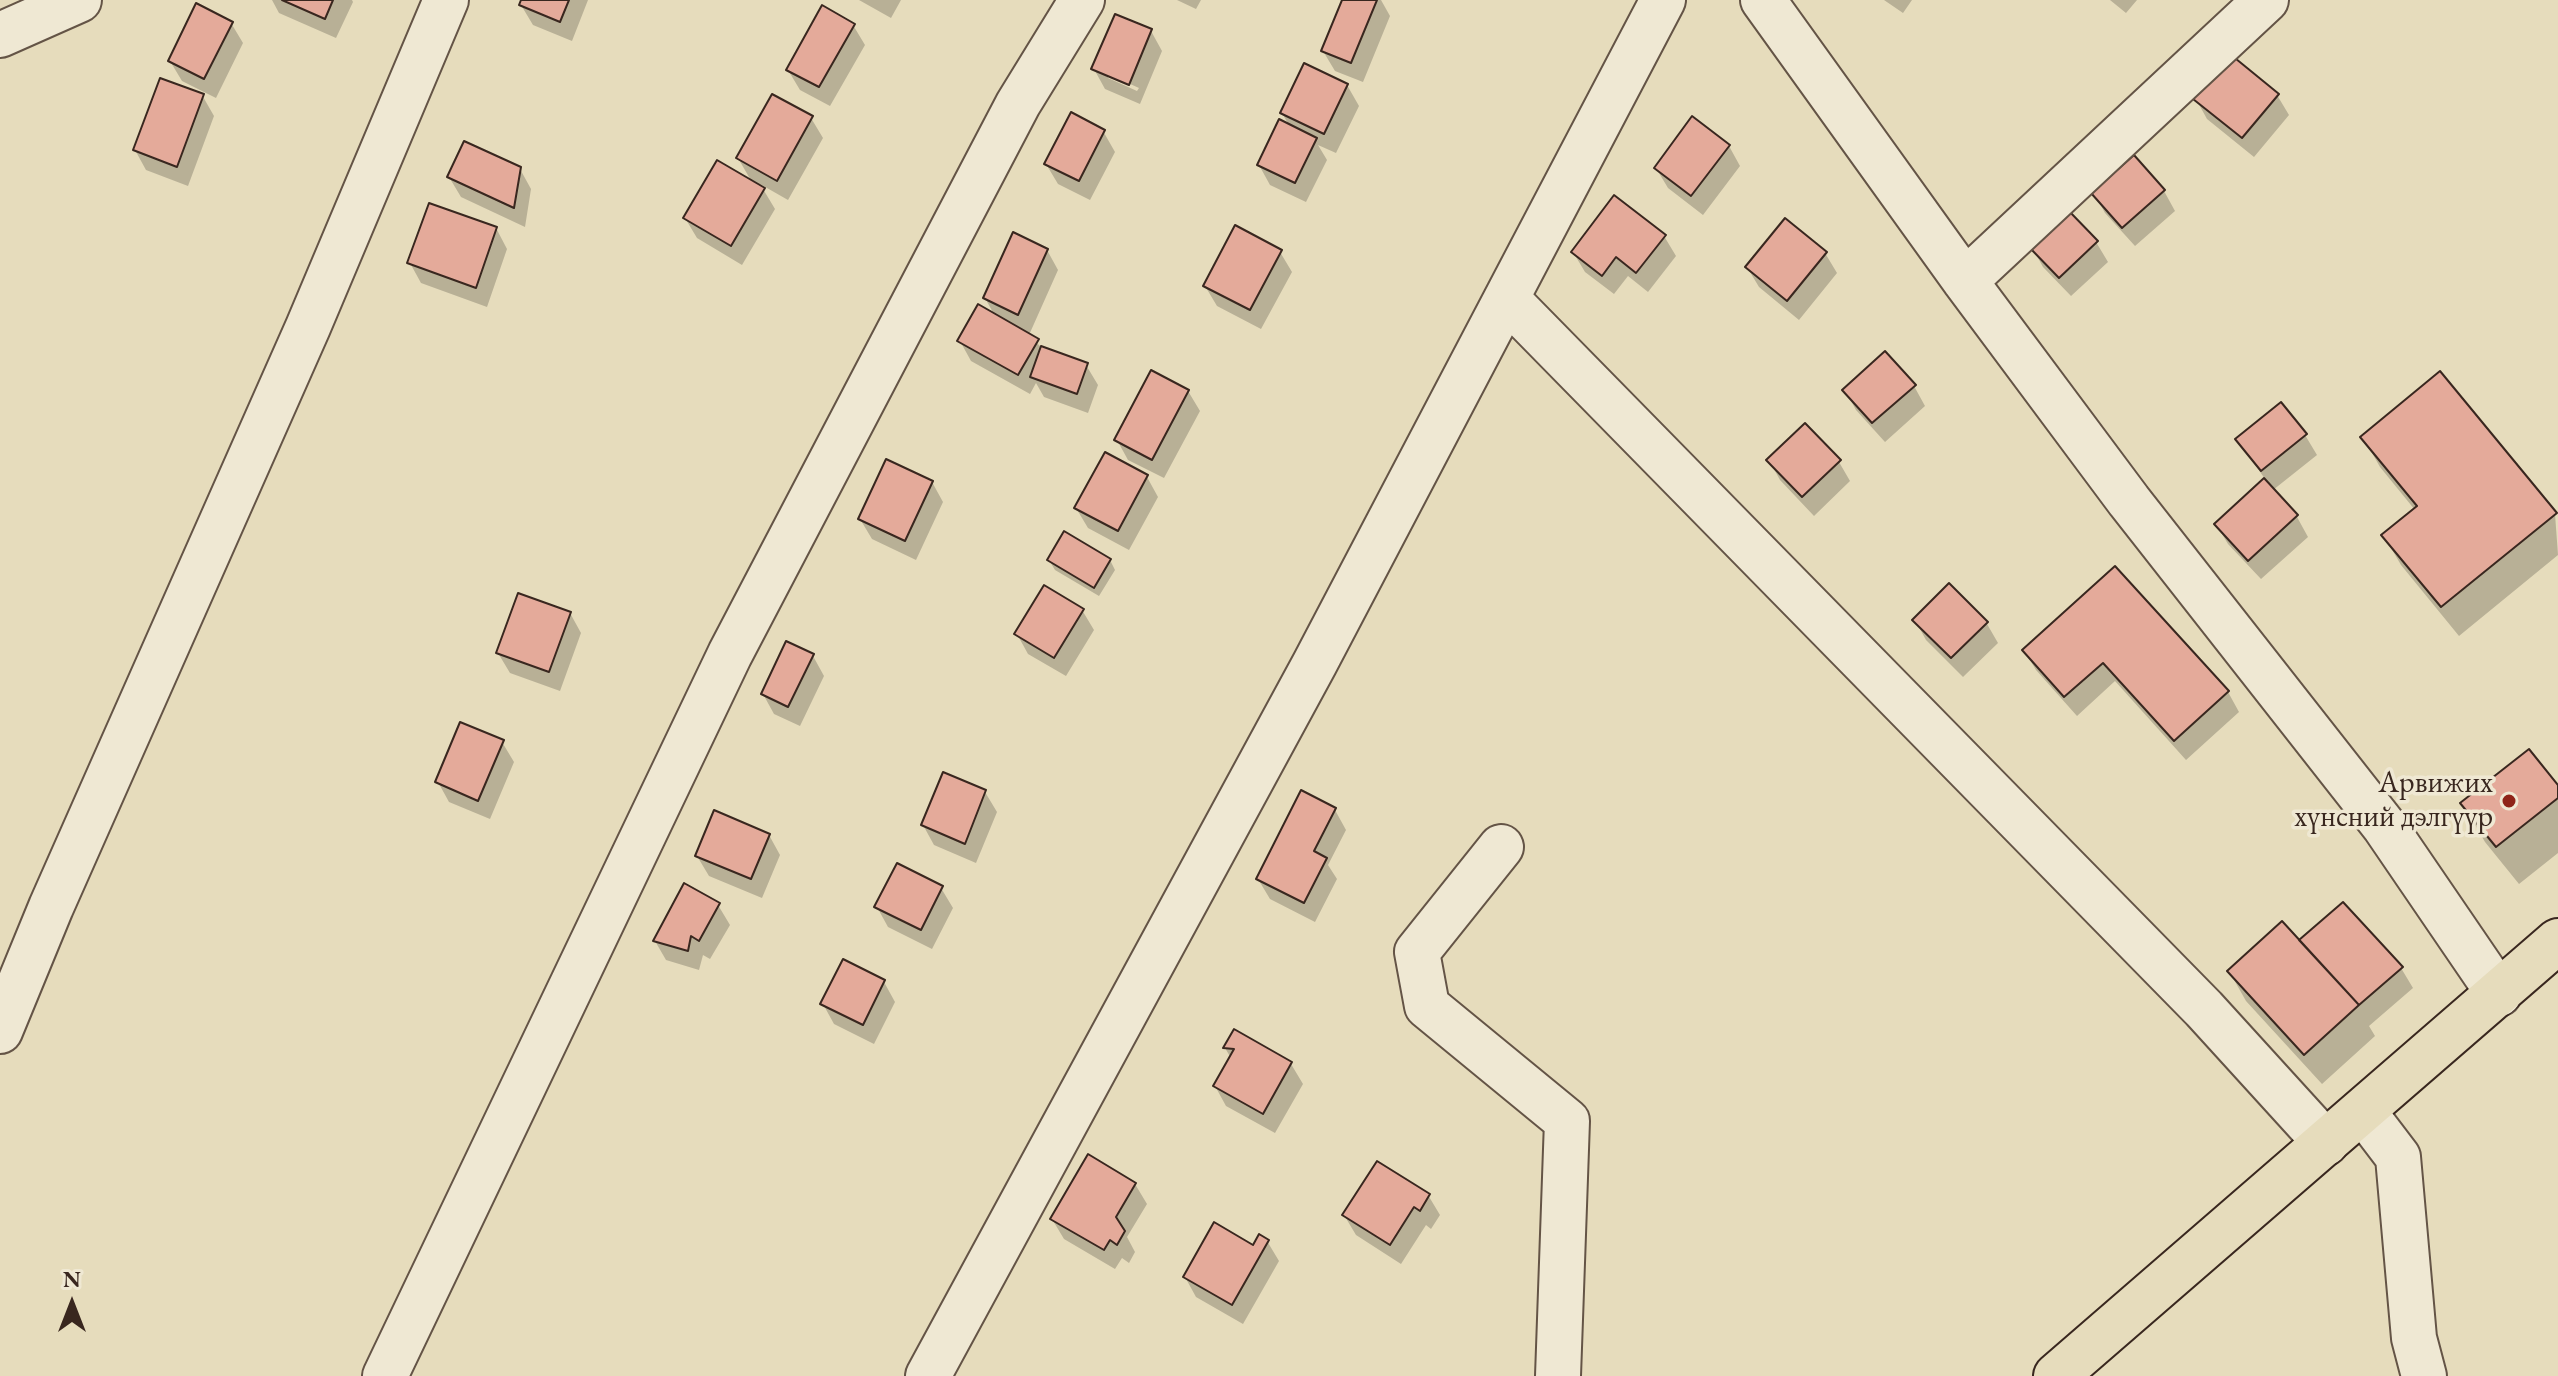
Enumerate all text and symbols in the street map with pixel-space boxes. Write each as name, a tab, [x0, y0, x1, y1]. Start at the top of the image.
place label: Арвижих хүнсний дэлгүүр	[2294, 766, 2493, 836]
marker: Арвижих хүнсний дэлгүүр	[2500, 792, 2518, 810]
north arrow	[32, 1264, 112, 1344]
text: N	[63, 1265, 81, 1294]

